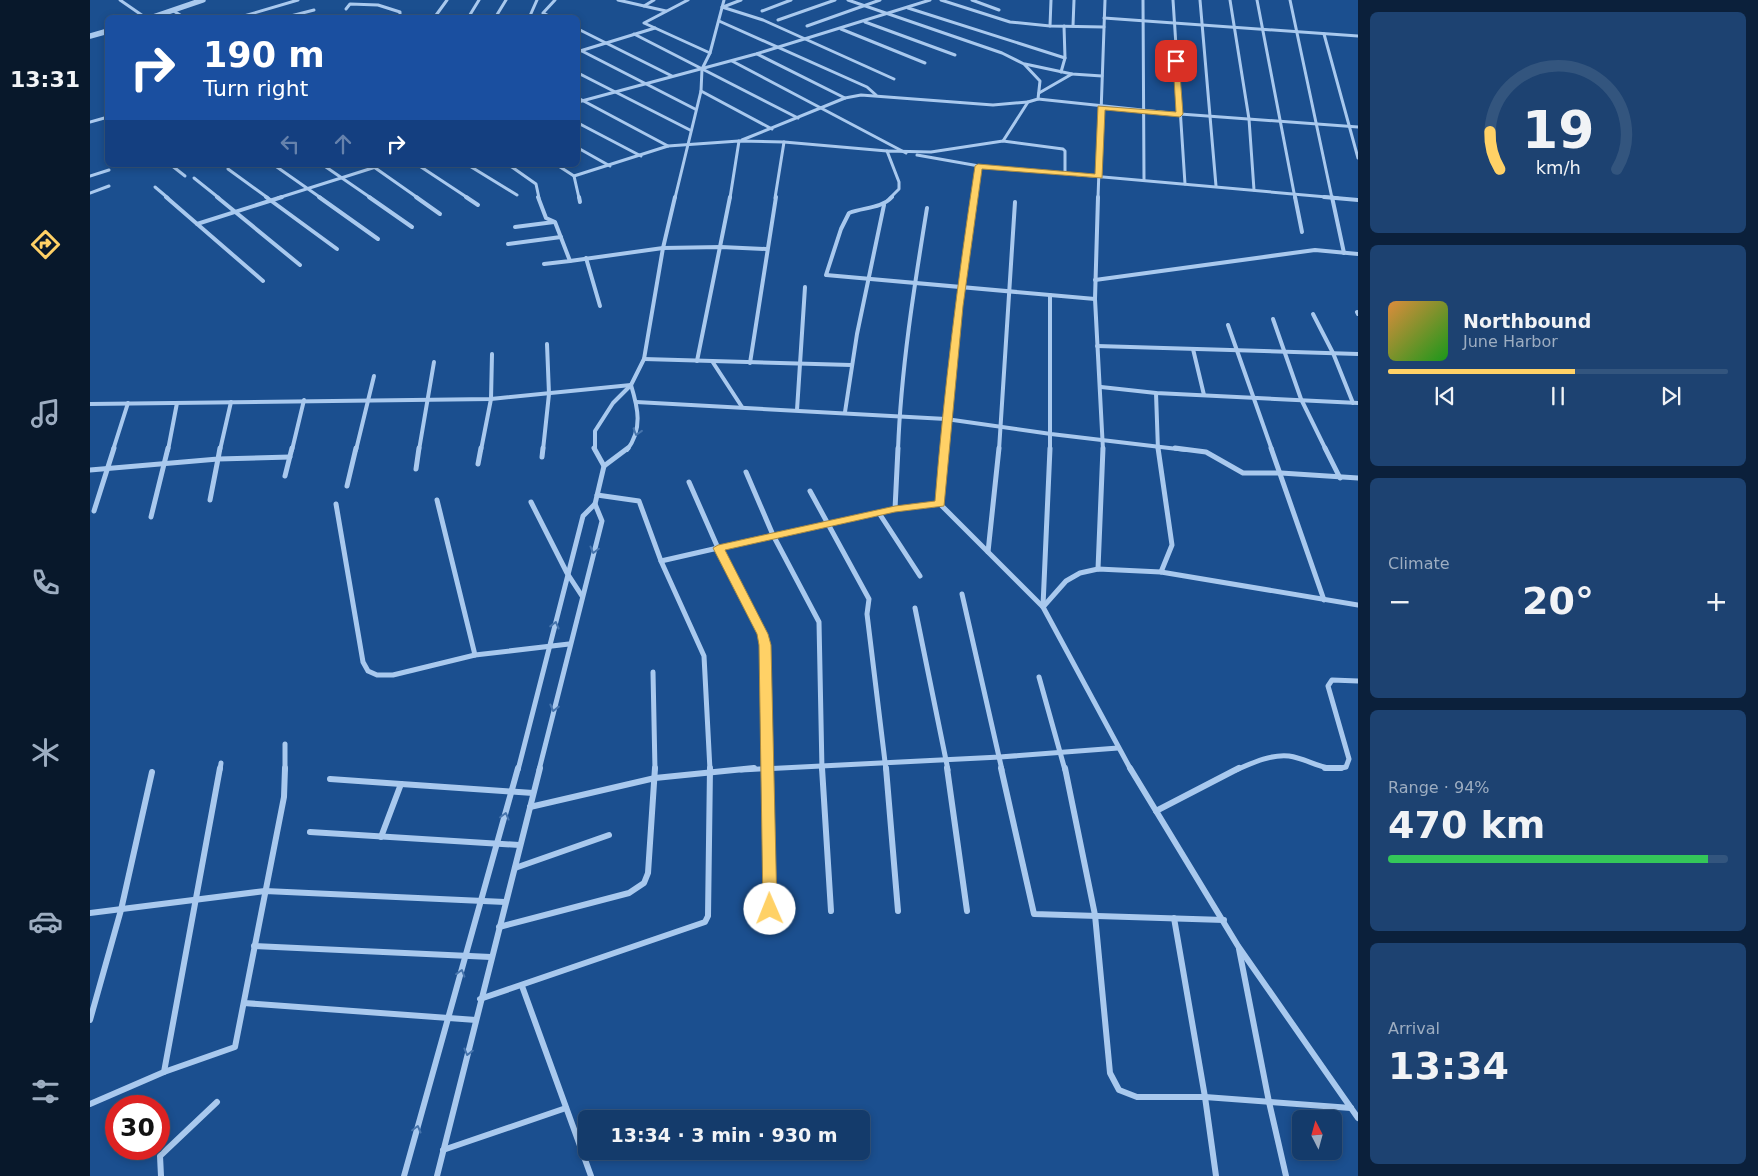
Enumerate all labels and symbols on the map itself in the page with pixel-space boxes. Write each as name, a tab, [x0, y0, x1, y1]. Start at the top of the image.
pin	[1155, 40, 1197, 82]
one-way arrow	[632, 428, 642, 436]
one-way arrow	[589, 546, 600, 555]
one-way arrow	[549, 620, 560, 629]
one-way arrow	[549, 703, 560, 712]
one-way arrow	[500, 813, 510, 821]
position arrow	[743, 882, 795, 934]
one-way arrow	[455, 969, 465, 977]
one-way arrow	[463, 1048, 474, 1057]
speed limit sign: 30	[105, 1095, 170, 1160]
north arrow	[1292, 1110, 1342, 1160]
one-way arrow	[411, 1124, 422, 1133]

